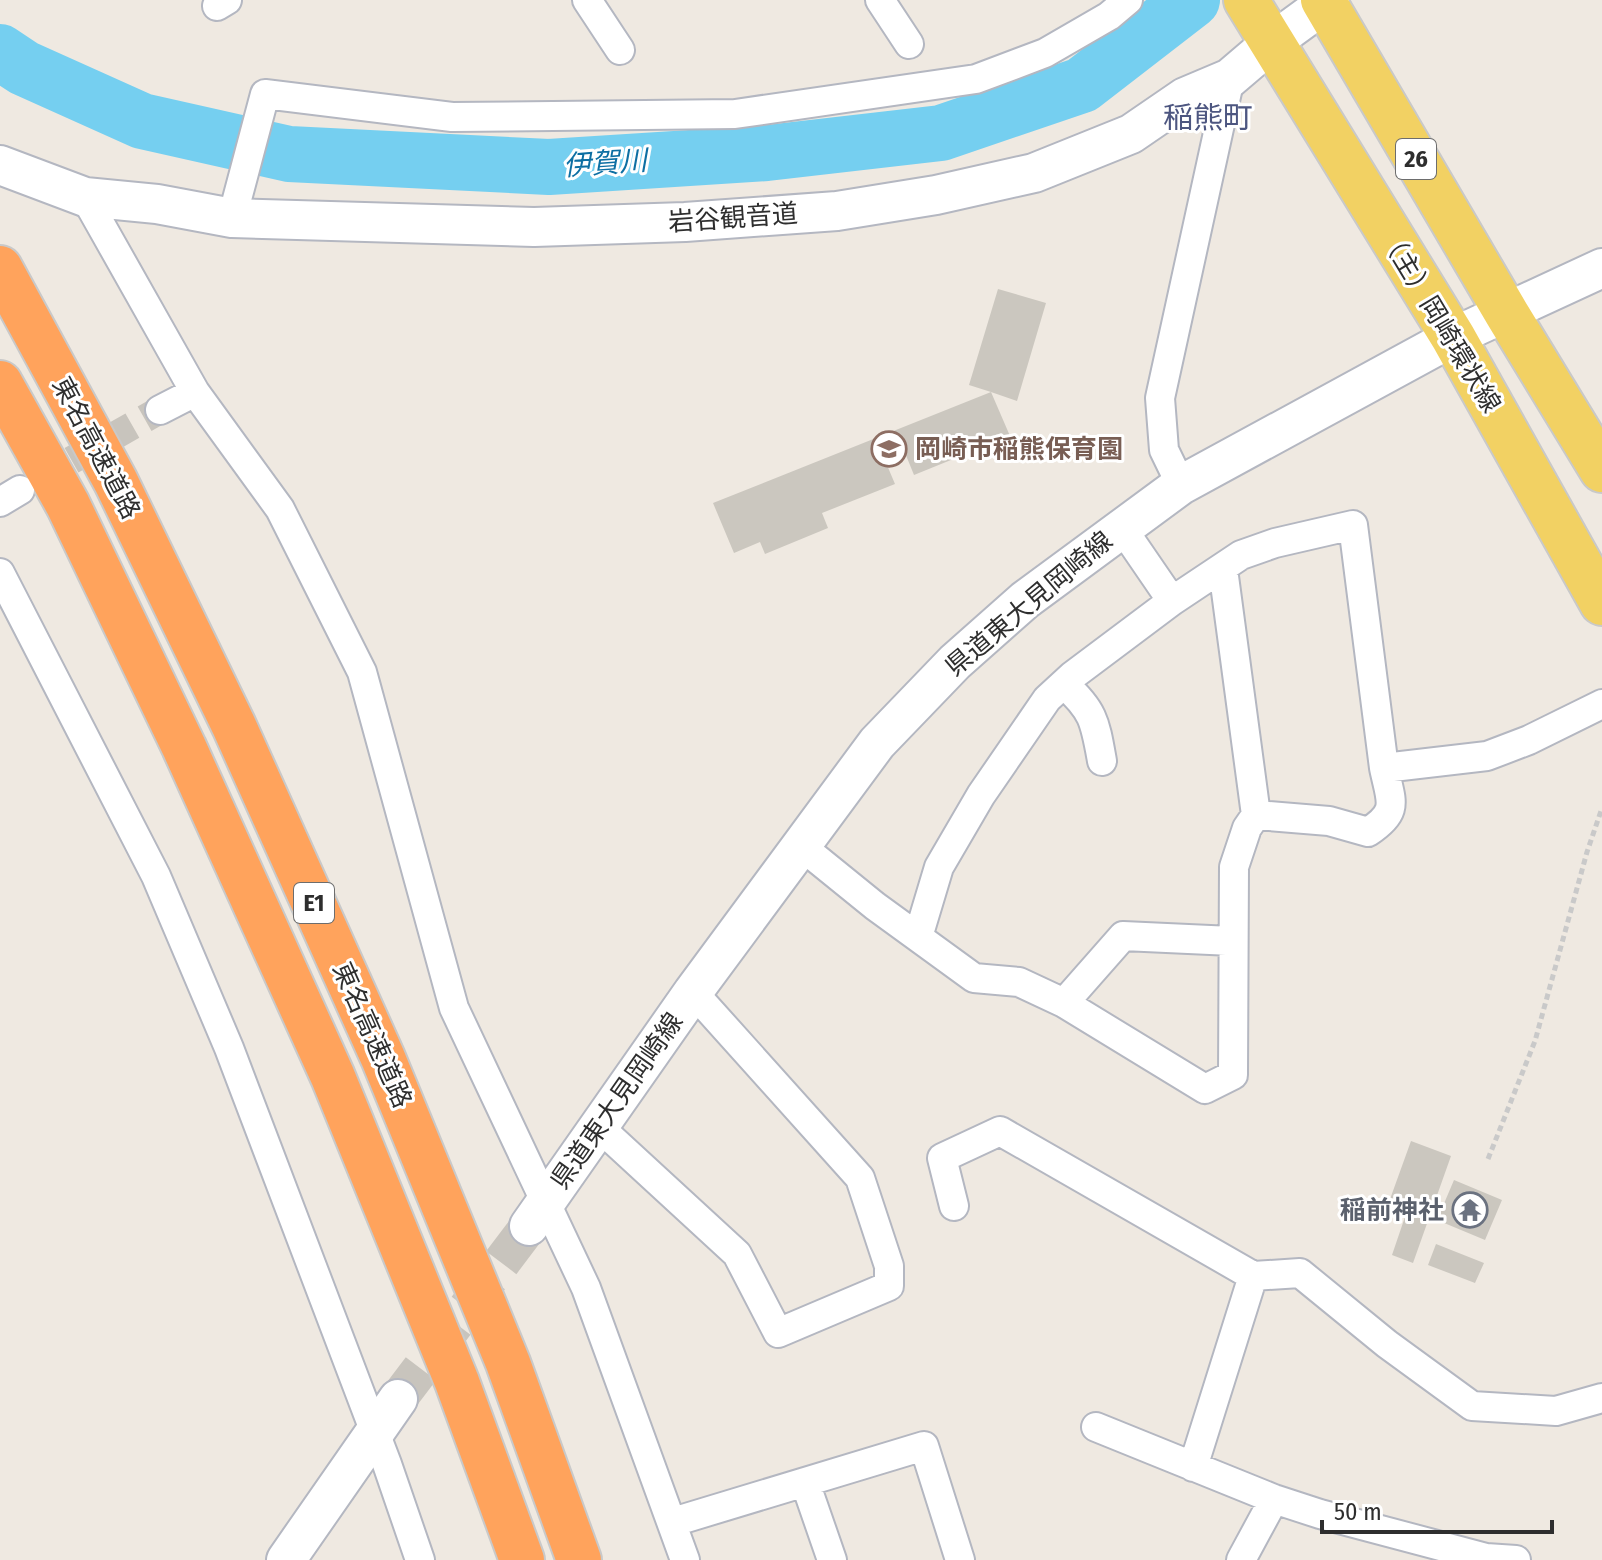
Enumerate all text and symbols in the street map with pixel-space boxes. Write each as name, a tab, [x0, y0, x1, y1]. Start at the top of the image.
district label: 稲熊町	[1163, 100, 1253, 136]
road number: 26	[1396, 139, 1436, 179]
water label: 伊賀川	[562, 143, 651, 182]
street label: 岩谷観音道	[667, 198, 799, 238]
street label: （主）岡崎環状線	[1373, 224, 1507, 418]
street label: 東名高速道路	[46, 372, 146, 524]
school or university icon: 岡崎市稲熊保育園	[870, 430, 908, 468]
place label: 岡崎市稲熊保育園	[915, 434, 1123, 465]
street label: 県道東大見岡崎線	[939, 525, 1119, 683]
road number: E1	[294, 883, 334, 923]
street label: 東名高速道路	[326, 957, 418, 1113]
street label: 県道東大見岡崎線	[545, 1007, 689, 1195]
temple icon: 稲前神社	[1451, 1191, 1489, 1229]
place label: 稲前神社	[1340, 1195, 1444, 1226]
scale bar	[1322, 1484, 1552, 1534]
text: 50 m	[1334, 1498, 1382, 1526]

